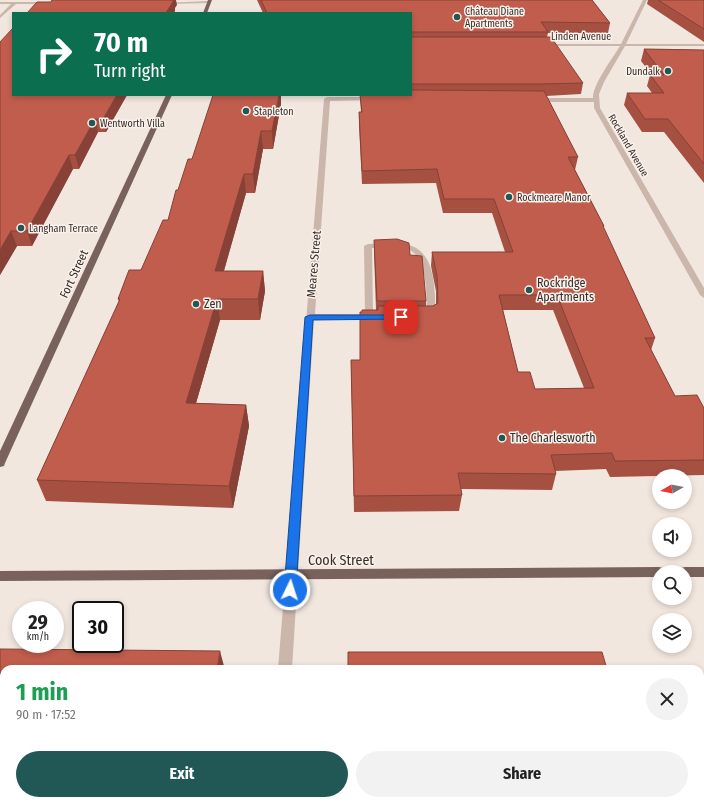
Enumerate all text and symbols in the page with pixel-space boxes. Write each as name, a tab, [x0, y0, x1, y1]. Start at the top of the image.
place label: Château Diane Apartments	[465, 6, 524, 30]
marker: Château Diane Apartments	[452, 12, 462, 22]
text: 70 m	[94, 26, 148, 59]
icon: right	[28, 28, 80, 80]
street label: Linden Avenue	[551, 31, 611, 43]
text: Turn right	[94, 60, 166, 82]
place label: Dundalk	[626, 66, 660, 78]
marker: Dundalk	[663, 66, 673, 76]
marker: Stapleton	[241, 106, 251, 116]
place label: Stapleton	[254, 106, 294, 118]
street label: Rockland Avenue	[605, 112, 651, 179]
marker: Wentworth Villa	[87, 118, 97, 128]
place label: Wentworth Villa	[100, 118, 165, 130]
marker: Rockmeare Manor	[504, 192, 514, 202]
place label: Rockmeare Manor	[517, 192, 591, 204]
marker: Langham Terrace	[16, 223, 26, 233]
place label: Langham Terrace	[29, 223, 98, 235]
street label: Meares Street	[304, 230, 324, 298]
street label: Fort Street	[57, 248, 91, 300]
place label: Rockridge Apartments	[537, 276, 594, 304]
marker: Rockridge Apartments	[524, 285, 534, 295]
place label: Zen	[204, 297, 222, 311]
marker: Zen	[191, 299, 201, 309]
pin	[384, 300, 418, 334]
icon: arrive	[390, 306, 412, 328]
place label: The Charlesworth	[510, 431, 596, 445]
marker: The Charlesworth	[497, 433, 507, 443]
north arrow	[652, 469, 692, 509]
map controls	[652, 469, 692, 653]
button: sound	[652, 517, 692, 557]
street label: Cook Street	[308, 552, 374, 569]
button: search	[652, 565, 692, 605]
position arrow	[269, 569, 311, 611]
speed limit sign: 30	[72, 601, 124, 653]
text: 29	[28, 610, 48, 634]
button: layers	[652, 613, 692, 653]
text: km/h	[27, 631, 49, 643]
text: 1 min	[16, 678, 68, 706]
button: close	[646, 678, 688, 720]
text: 90 m · 17:52	[16, 707, 76, 722]
button: Exit	[16, 751, 348, 797]
button: Share	[356, 751, 688, 797]

